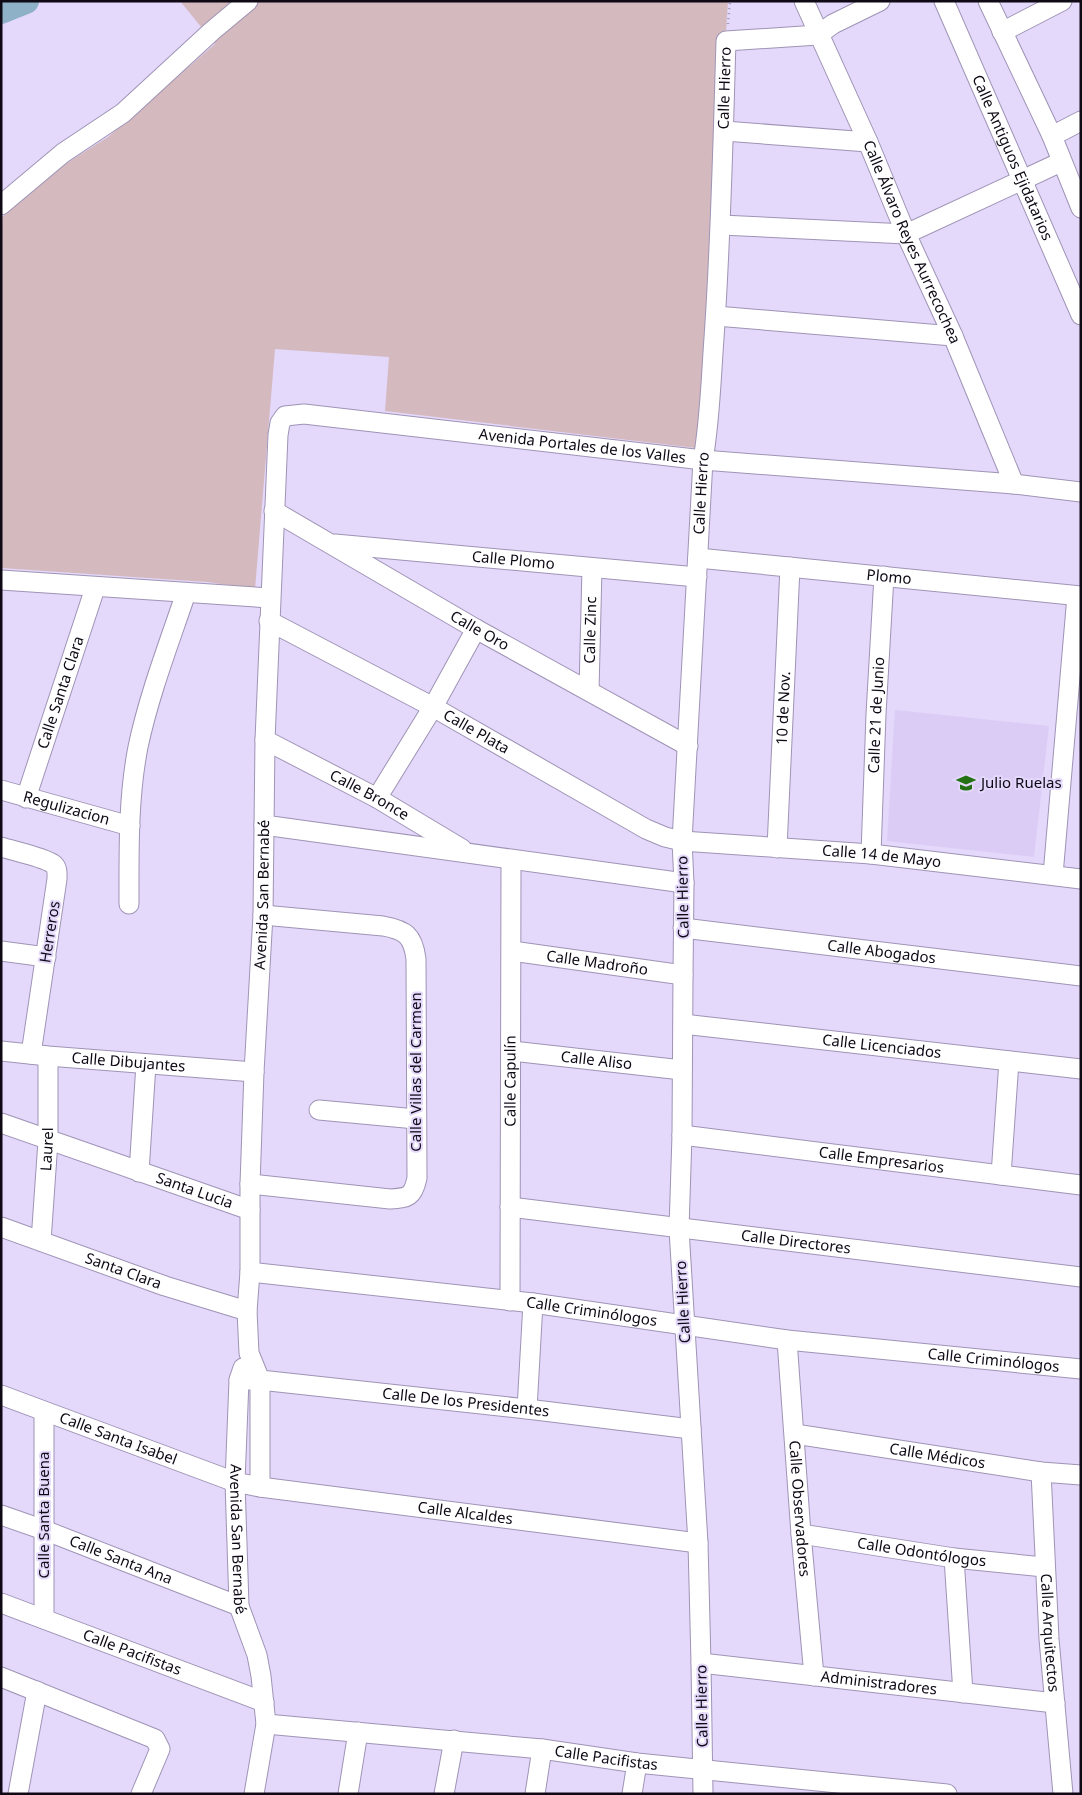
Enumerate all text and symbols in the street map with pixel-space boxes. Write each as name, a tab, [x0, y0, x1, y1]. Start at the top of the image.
street label: Calle Hierro	[712, 46, 735, 130]
street label: Calle Antiguos Ejidatarios	[968, 71, 1058, 243]
street label: Calle Álvaro Reyes Aurrecochea	[859, 137, 966, 346]
street label: Avenida Portales de los Valles	[478, 423, 687, 467]
street label: Calle Hierro	[688, 450, 713, 535]
street label: Calle Plomo	[471, 546, 556, 573]
street label: Plomo	[866, 564, 913, 588]
street label: Calle Zinc	[579, 596, 600, 664]
street label: Calle Oro	[447, 605, 513, 654]
street label: Calle Santa Clara	[32, 633, 88, 751]
street label: Calle 21 de Junio	[863, 656, 888, 774]
street label: 10 de Nov.	[771, 671, 794, 746]
street label: Calle Plata	[440, 704, 513, 758]
street label: Calle Bronce	[327, 764, 413, 824]
school or university icon: Julio Ruelas	[955, 772, 977, 794]
place label: Julio Ruelas	[979, 772, 1062, 792]
street label: Regulizacion	[21, 786, 112, 829]
street label: Avenida San Bernabé	[249, 819, 273, 970]
street label: Calle 14 de Mayo	[822, 840, 942, 871]
street label: Calle Hierro	[671, 856, 693, 938]
street label: Herreros	[34, 900, 64, 964]
street label: Calle Abogados	[826, 934, 937, 967]
street label: Calle Madroño	[545, 945, 650, 979]
street label: Calle Villas del Carmen	[405, 992, 425, 1152]
street label: Calle Licenciados	[821, 1029, 942, 1062]
street label: Calle Capulín	[499, 1035, 520, 1127]
street label: Calle Aliso	[560, 1046, 633, 1073]
street label: Calle Dibujantes	[71, 1047, 186, 1076]
street label: Laurel	[35, 1127, 57, 1172]
street label: Calle Empresarios	[818, 1141, 945, 1177]
street label: Santa Lucia	[154, 1167, 236, 1212]
street label: Calle Directores	[740, 1224, 852, 1258]
street label: Santa Clara	[83, 1247, 165, 1293]
street label: Calle Hierro	[670, 1260, 694, 1344]
street label: Calle Criminólogos	[525, 1291, 659, 1330]
street label: Calle Criminólogos	[927, 1343, 1061, 1376]
street label: Calle De los Presidentes	[381, 1382, 551, 1421]
street label: Calle Santa Isabel	[57, 1407, 180, 1469]
street label: Calle Médicos	[888, 1438, 987, 1472]
street label: Calle Observadores	[785, 1440, 816, 1578]
street label: Calle Santa Buena	[33, 1452, 53, 1578]
street label: Avenida San Bernabé	[226, 1464, 252, 1617]
street label: Calle Alcaldes	[416, 1496, 514, 1528]
street label: Calle Santa Ana	[67, 1530, 176, 1588]
street label: Calle Odontólogos	[856, 1532, 987, 1570]
street label: Calle Arquitectos	[1037, 1573, 1065, 1693]
street label: Calle Pacifistas	[80, 1624, 185, 1679]
street label: Calle Hierro	[690, 1665, 712, 1747]
street label: Administradores	[820, 1666, 938, 1699]
street label: Calle Pacifistas	[553, 1740, 659, 1774]

